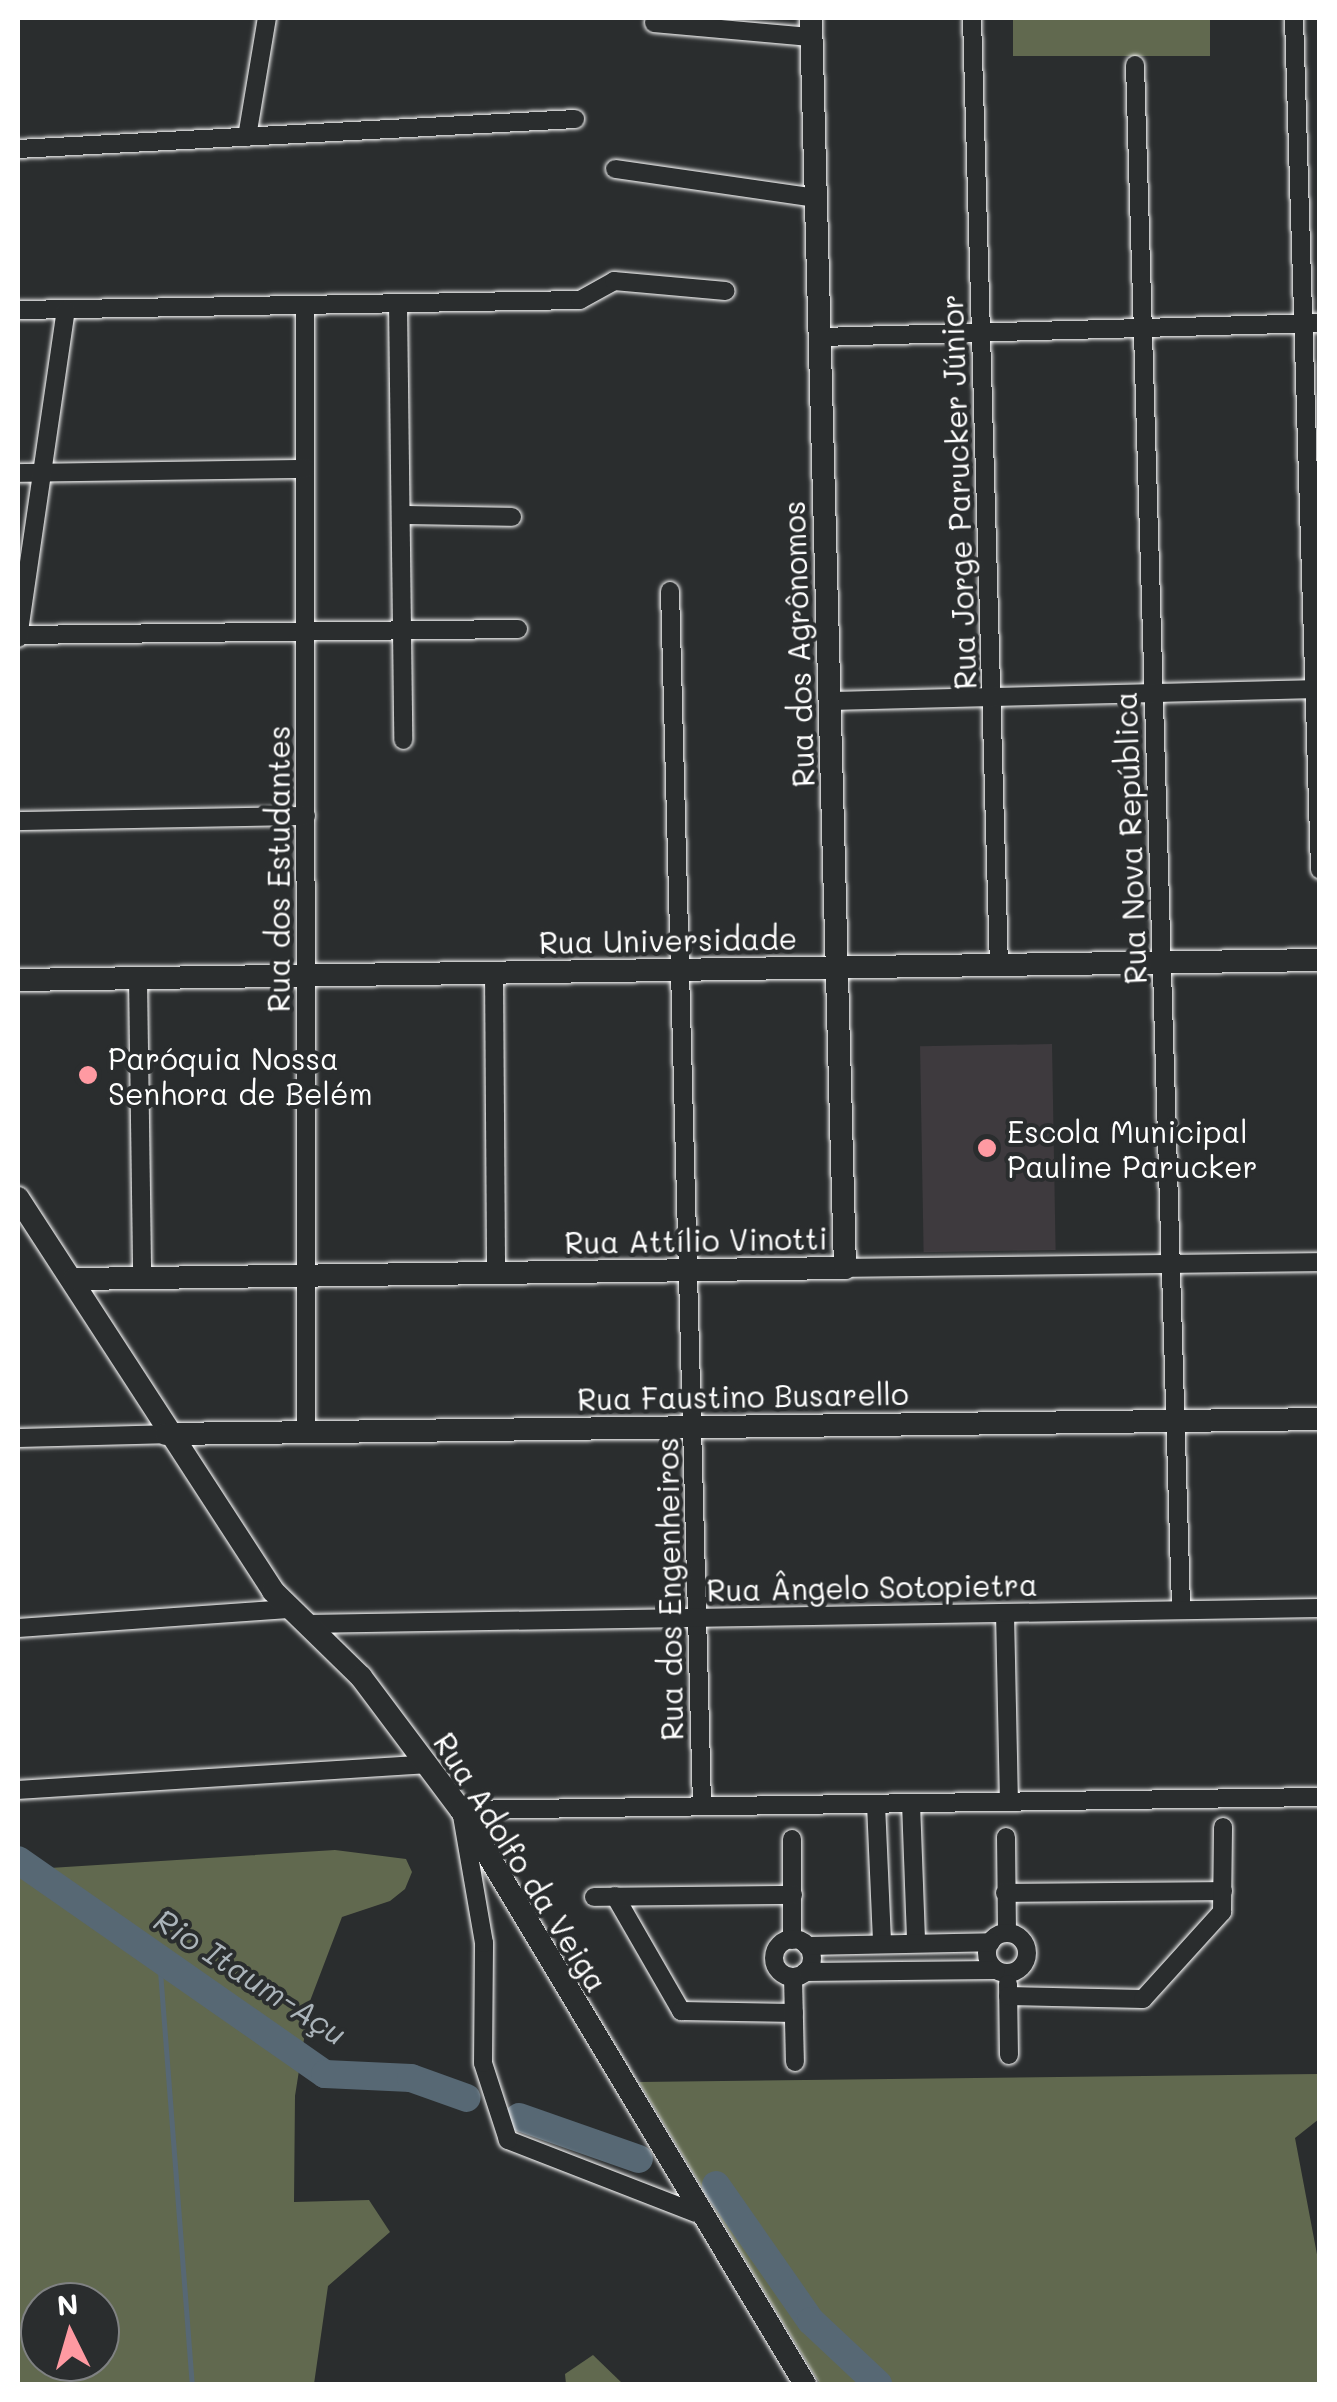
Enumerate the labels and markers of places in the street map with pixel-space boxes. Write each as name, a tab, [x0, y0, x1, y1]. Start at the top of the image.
place label: Paróquia Nossa Senhora de Belém	[108, 1040, 373, 1110]
marker: Paróquia Nossa Senhora de Belém	[77, 1064, 99, 1086]
place label: Escola Municipal Pauline Parucker	[1007, 1113, 1258, 1184]
marker: Escola Municipal Pauline Parucker	[976, 1137, 998, 1159]

